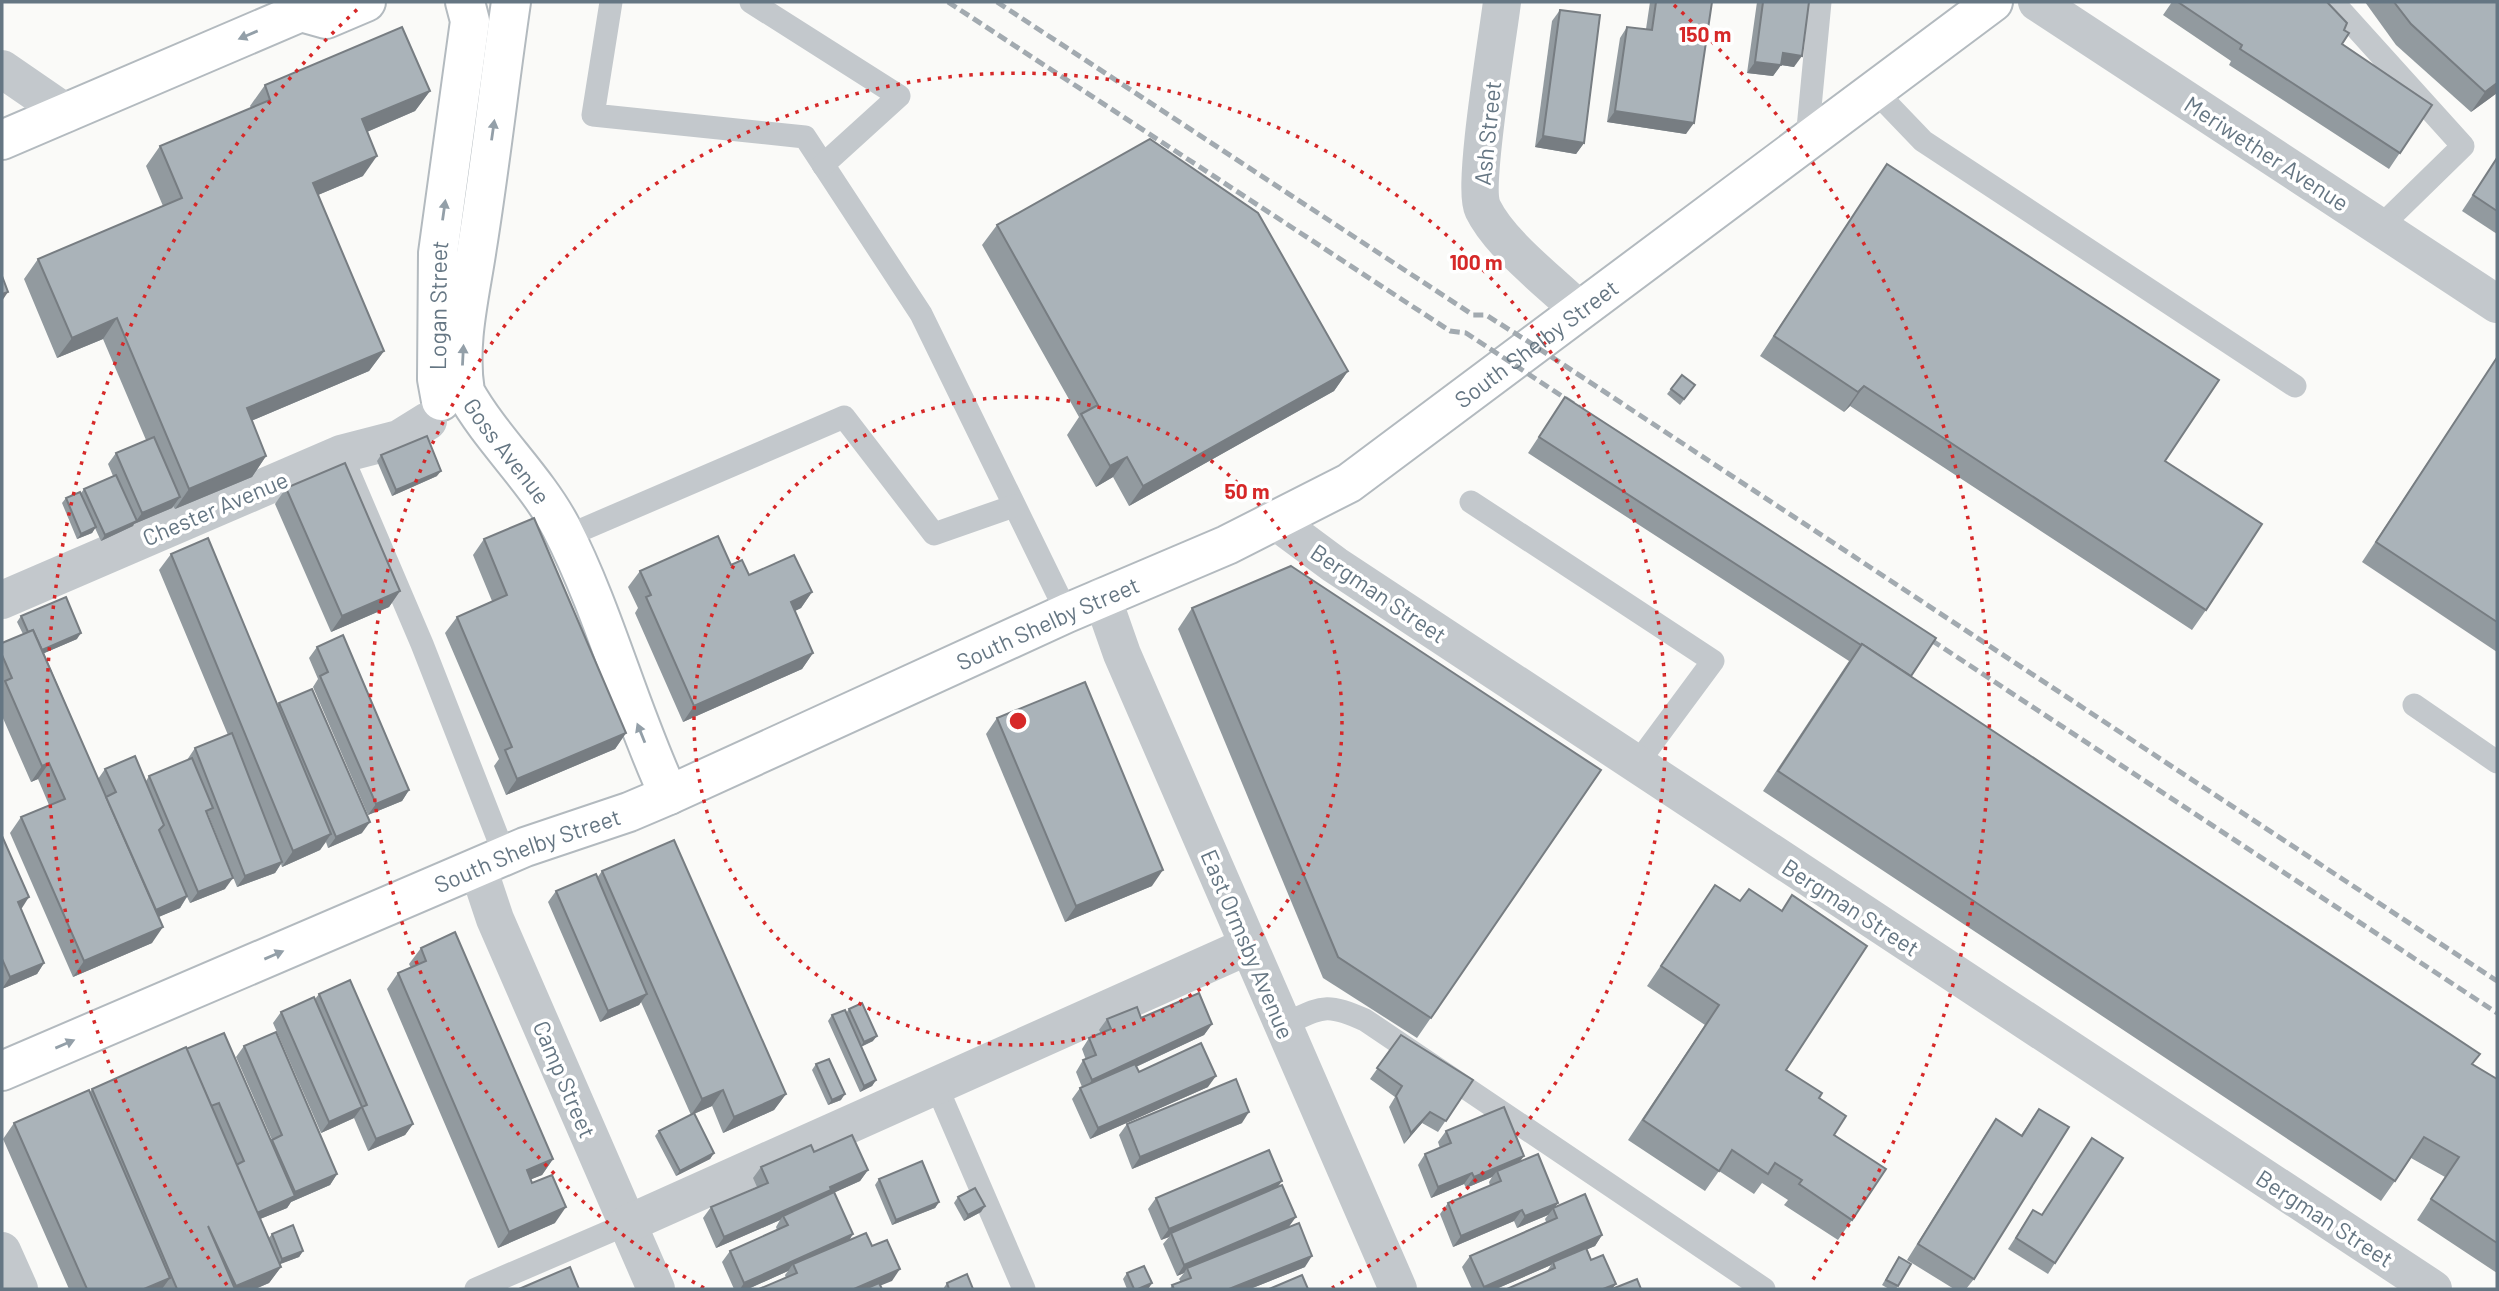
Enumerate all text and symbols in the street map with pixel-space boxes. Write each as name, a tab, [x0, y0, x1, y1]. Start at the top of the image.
text: 150 m	[1679, 21, 1731, 46]
one-way arrow	[238, 29, 259, 40]
street label: Ash Street	[1468, 79, 1506, 187]
street label: Meriwether Avenue	[2180, 89, 2354, 217]
one-way arrow	[488, 119, 499, 141]
one-way arrow	[438, 199, 449, 221]
street label: Logan Street	[423, 239, 454, 370]
text: 100 m	[1449, 249, 1503, 274]
street label: South Shelby Street	[1449, 273, 1624, 414]
one-way arrow	[458, 344, 469, 366]
street label: Goss Avenue	[458, 393, 557, 509]
street label: Chester Avenue	[138, 465, 292, 551]
text: 50 m	[1224, 478, 1270, 503]
street label: Bergman Street	[1306, 537, 1452, 649]
street label: South Shelby Street	[952, 570, 1143, 676]
centre of rings	[1006, 709, 1030, 733]
one-way arrow	[635, 722, 646, 743]
street label: South Shelby Street	[430, 802, 624, 898]
street label: East Ormsby Avenue	[1195, 845, 1301, 1043]
street label: Bergman Street	[1777, 852, 1925, 962]
one-way arrow	[264, 949, 284, 961]
street label: Camp Street	[528, 1016, 602, 1142]
one-way arrow	[54, 1038, 75, 1049]
street label: Bergman Street	[2251, 1163, 2399, 1273]

